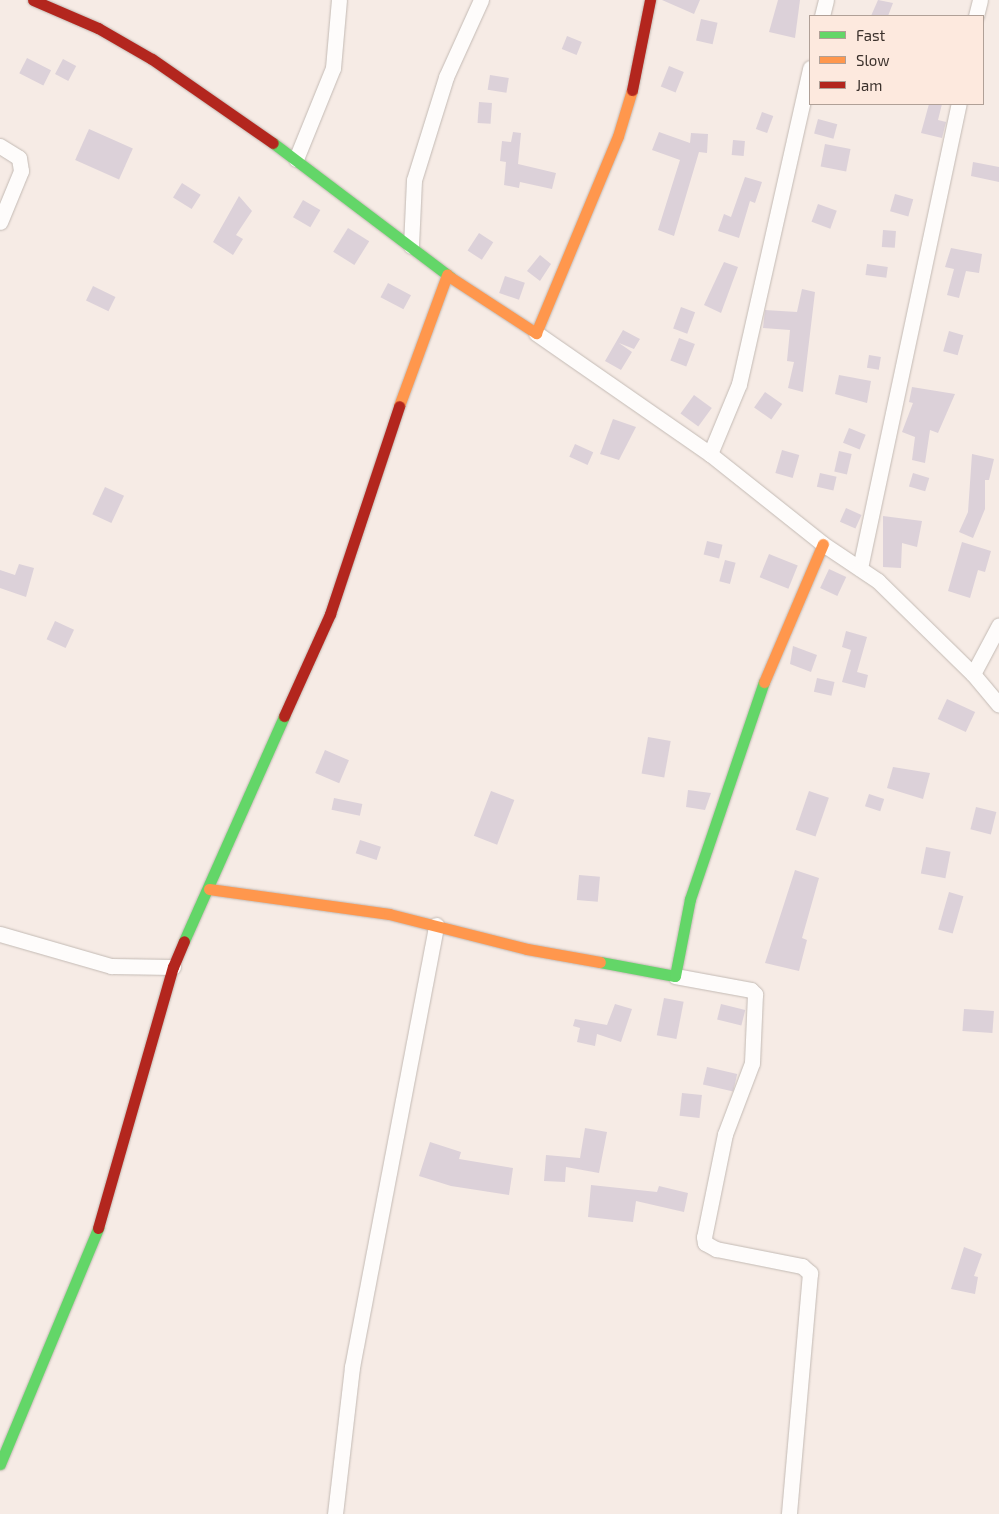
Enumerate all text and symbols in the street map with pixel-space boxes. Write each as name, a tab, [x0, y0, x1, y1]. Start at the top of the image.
legend	[809, 15, 984, 105]
text: Fast	[856, 26, 885, 44]
text: Slow	[856, 51, 890, 69]
text: Jam	[856, 76, 882, 94]

